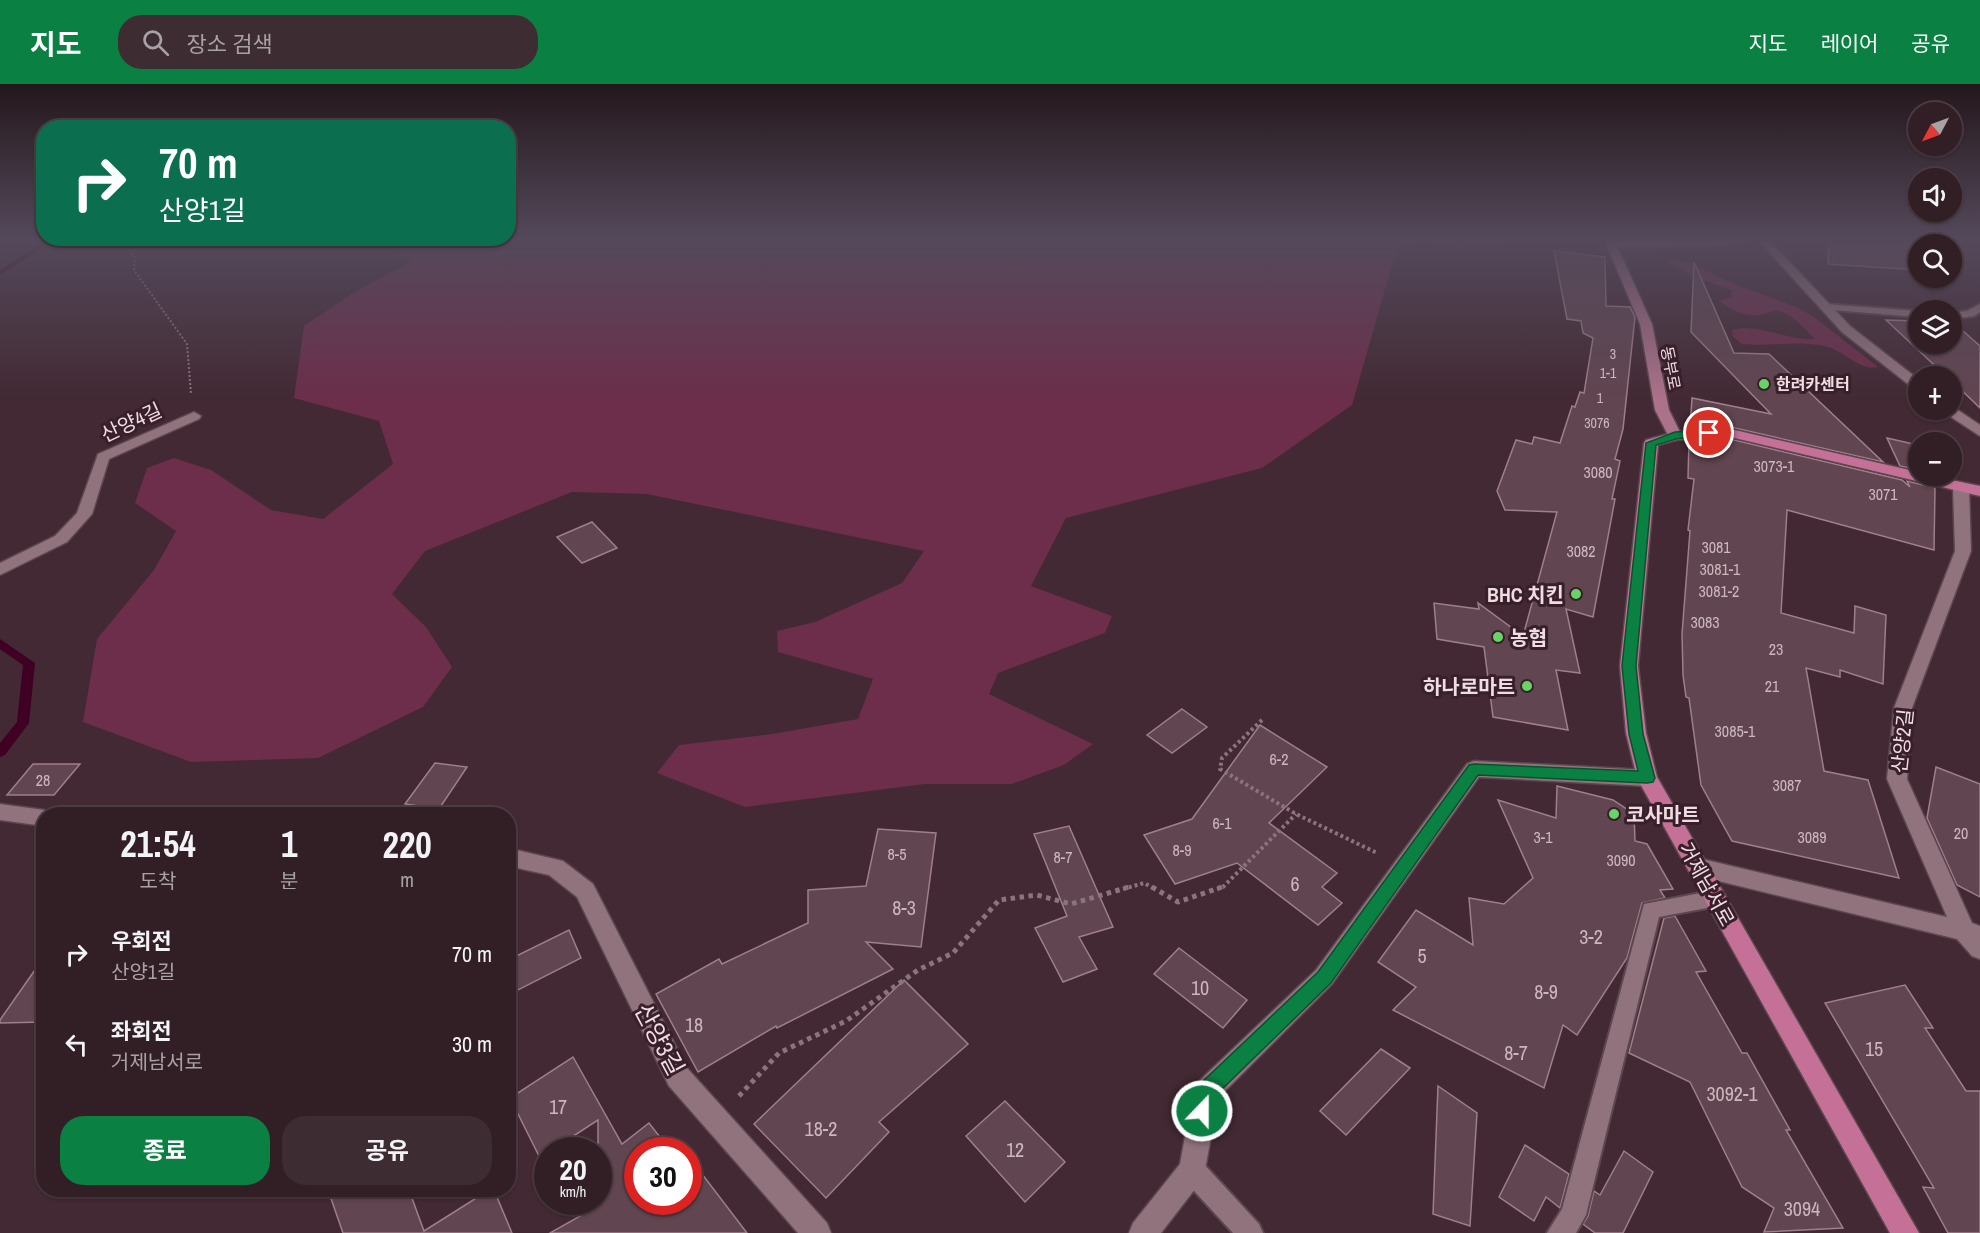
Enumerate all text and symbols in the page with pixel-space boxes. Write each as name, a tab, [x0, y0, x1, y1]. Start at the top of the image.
search box	[118, 15, 538, 69]
text: 지도	[30, 25, 82, 63]
icon: search	[139, 26, 172, 59]
text: 장소 검색	[187, 29, 273, 59]
text: 지도	[1749, 29, 1787, 58]
text: 레이어	[1820, 29, 1878, 58]
text: 공유	[1911, 29, 1950, 58]
north arrow	[1908, 102, 1962, 156]
map controls	[1908, 102, 1962, 486]
text: 70 m	[159, 135, 238, 191]
icon: right	[60, 144, 138, 222]
button: sound	[1908, 168, 1962, 222]
text: 산양1길	[159, 192, 246, 228]
button: search	[1908, 234, 1962, 288]
button: layers	[1908, 300, 1962, 354]
street label: 동부로	[1656, 344, 1686, 392]
house number: 3	[1610, 345, 1616, 363]
house number: 1-1	[1600, 364, 1617, 382]
button: +	[1908, 366, 1962, 420]
place label: 한려카센터	[1776, 373, 1850, 395]
marker: 한려카센터	[1757, 377, 1771, 391]
house number: 1	[1597, 389, 1604, 407]
street label: 산양4길	[96, 396, 166, 448]
pin	[1683, 407, 1734, 458]
house number: 3076	[1584, 414, 1610, 432]
icon: arrive	[1692, 416, 1725, 449]
button: −	[1908, 432, 1962, 486]
house number: 3073-1	[1754, 455, 1795, 477]
house number: 3080	[1583, 461, 1613, 483]
house number: 3071	[1868, 483, 1898, 505]
house number: 3081	[1701, 536, 1731, 558]
house number: 3082	[1566, 540, 1596, 562]
house number: 3081-1	[1700, 558, 1741, 580]
house number: 3081-2	[1699, 580, 1739, 602]
place label: BHC 치킨	[1487, 581, 1564, 608]
marker: BHC 치킨	[1569, 587, 1583, 601]
house number: 3083	[1690, 611, 1720, 633]
place label: 농협	[1510, 624, 1547, 651]
marker: 농협	[1491, 630, 1505, 644]
house number: 23	[1769, 638, 1783, 660]
place label: 하나로마트	[1423, 673, 1515, 700]
house number: 21	[1765, 675, 1780, 697]
marker: 하나로마트	[1520, 679, 1534, 693]
street label: 산양2길	[1885, 708, 1919, 774]
house number: 3085-1	[1715, 720, 1756, 742]
house number: 6-2	[1270, 748, 1288, 770]
house number: 28	[36, 769, 50, 791]
house number: 3087	[1772, 774, 1802, 796]
place label: 코사마트	[1626, 801, 1700, 828]
marker: 코사마트	[1607, 807, 1621, 821]
house number: 6-1	[1213, 812, 1232, 834]
text: 21:54	[120, 820, 196, 868]
text: 1	[281, 820, 297, 868]
text: 220	[383, 821, 432, 869]
house number: 20	[1954, 822, 1968, 844]
house number: 3-1	[1534, 826, 1553, 848]
house number: 3089	[1797, 826, 1827, 848]
street label: 거제남서로	[1673, 837, 1741, 931]
house number: 8-9	[1173, 839, 1191, 861]
house number: 8-5	[888, 843, 906, 865]
house number: 8-7	[1054, 846, 1072, 868]
house number: 3090	[1606, 849, 1636, 871]
text: m	[400, 866, 414, 893]
text: 도착	[140, 867, 176, 894]
text: 분	[280, 867, 298, 894]
house number: 6	[1290, 870, 1300, 897]
house number: 8-3	[892, 894, 916, 921]
house number: 3-2	[1579, 923, 1603, 950]
text: 우회전	[111, 926, 172, 956]
icon: right	[60, 938, 93, 971]
text: 70 m	[452, 939, 492, 969]
house number: 5	[1417, 942, 1427, 969]
text: 산양1길	[111, 958, 175, 985]
house number: 10	[1191, 974, 1209, 1001]
house number: 8-9	[1534, 978, 1558, 1005]
street label: 산양3길	[628, 997, 692, 1081]
house number: 18	[685, 1011, 703, 1038]
text: 좌회전	[111, 1016, 172, 1046]
icon: left	[60, 1028, 93, 1061]
text: 30 m	[452, 1029, 492, 1059]
house number: 15	[1865, 1035, 1883, 1062]
house number: 8-7	[1504, 1039, 1528, 1066]
text: 거제남서로	[111, 1048, 203, 1075]
position arrow	[1170, 1079, 1234, 1143]
house number: 3092-1	[1706, 1080, 1758, 1107]
house number: 17	[549, 1093, 567, 1120]
house number: 18-2	[805, 1115, 837, 1142]
button: 종료	[60, 1116, 270, 1185]
button: 공유	[282, 1116, 492, 1185]
house number: 12	[1006, 1136, 1024, 1163]
speed limit sign: 30	[624, 1137, 702, 1215]
text: 20	[559, 1149, 587, 1189]
text: km/h	[560, 1181, 586, 1202]
house number: 3094	[1784, 1195, 1820, 1222]

